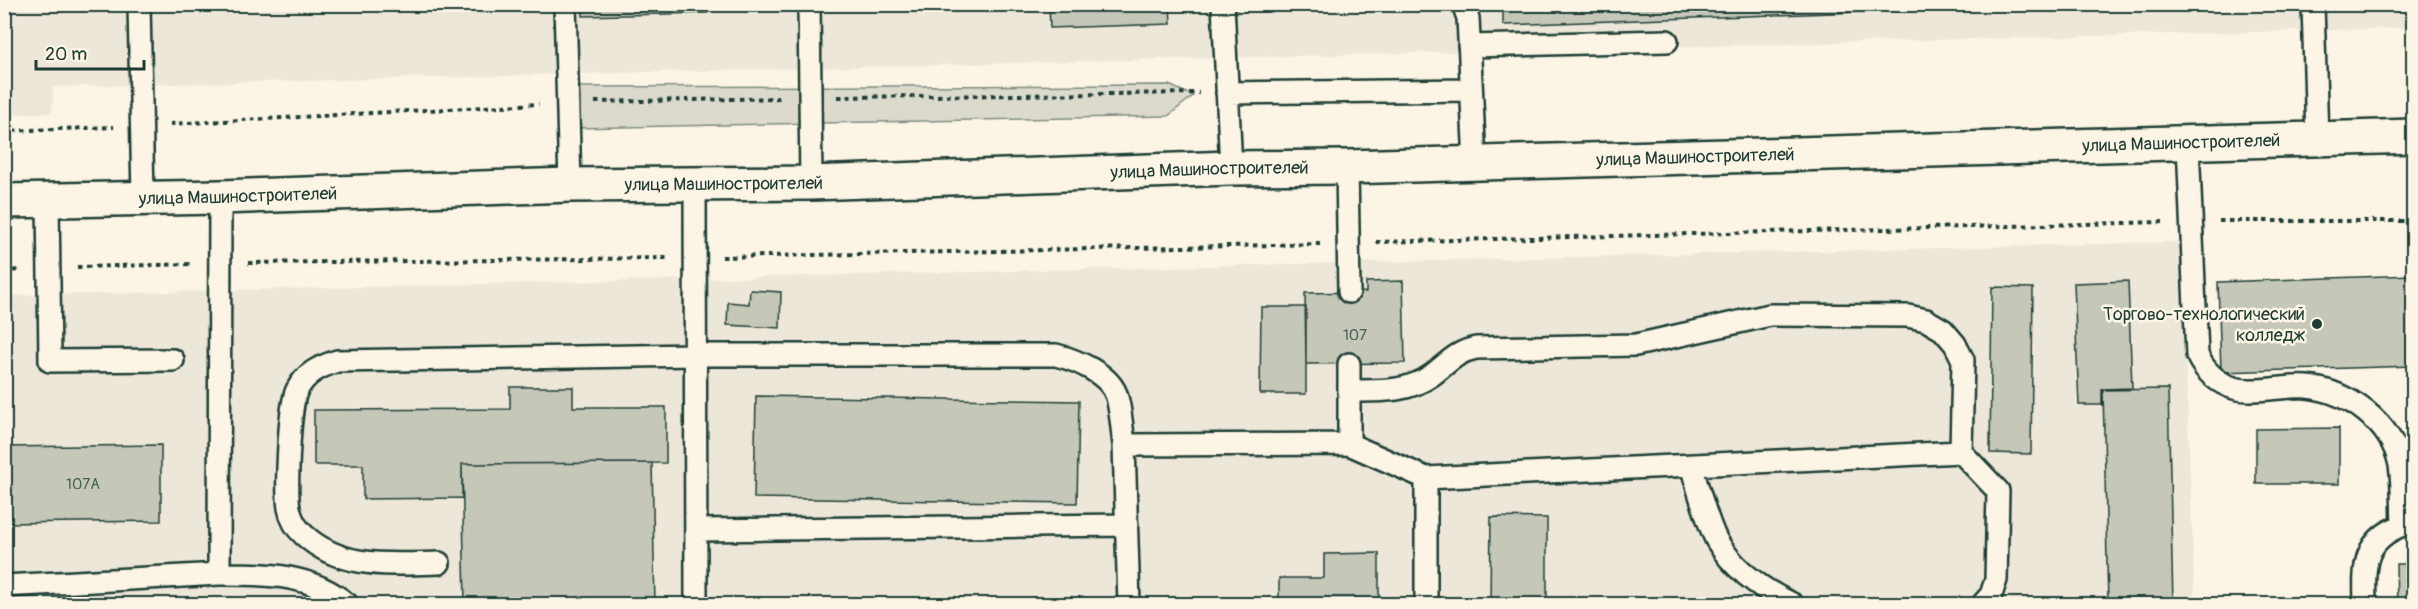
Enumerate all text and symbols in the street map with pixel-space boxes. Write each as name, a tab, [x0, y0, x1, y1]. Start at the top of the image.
scale bar	[36, 33, 144, 71]
text: 20 m	[45, 43, 87, 66]
street label: улица Машиностроителей	[2081, 129, 2281, 158]
street label: улица Машиностроителей	[1595, 143, 1795, 172]
street label: улица Машиностроителей	[1109, 156, 1309, 184]
street label: улица Машиностроителей	[623, 172, 823, 197]
street label: улица Машиностроителей	[138, 182, 338, 211]
place label: Торгово-технологический колледж	[2103, 303, 2305, 347]
marker: Торгово-технологический колледж	[2310, 317, 2324, 331]
house number: 107	[1343, 326, 1367, 345]
house number: 107А	[66, 475, 100, 494]

